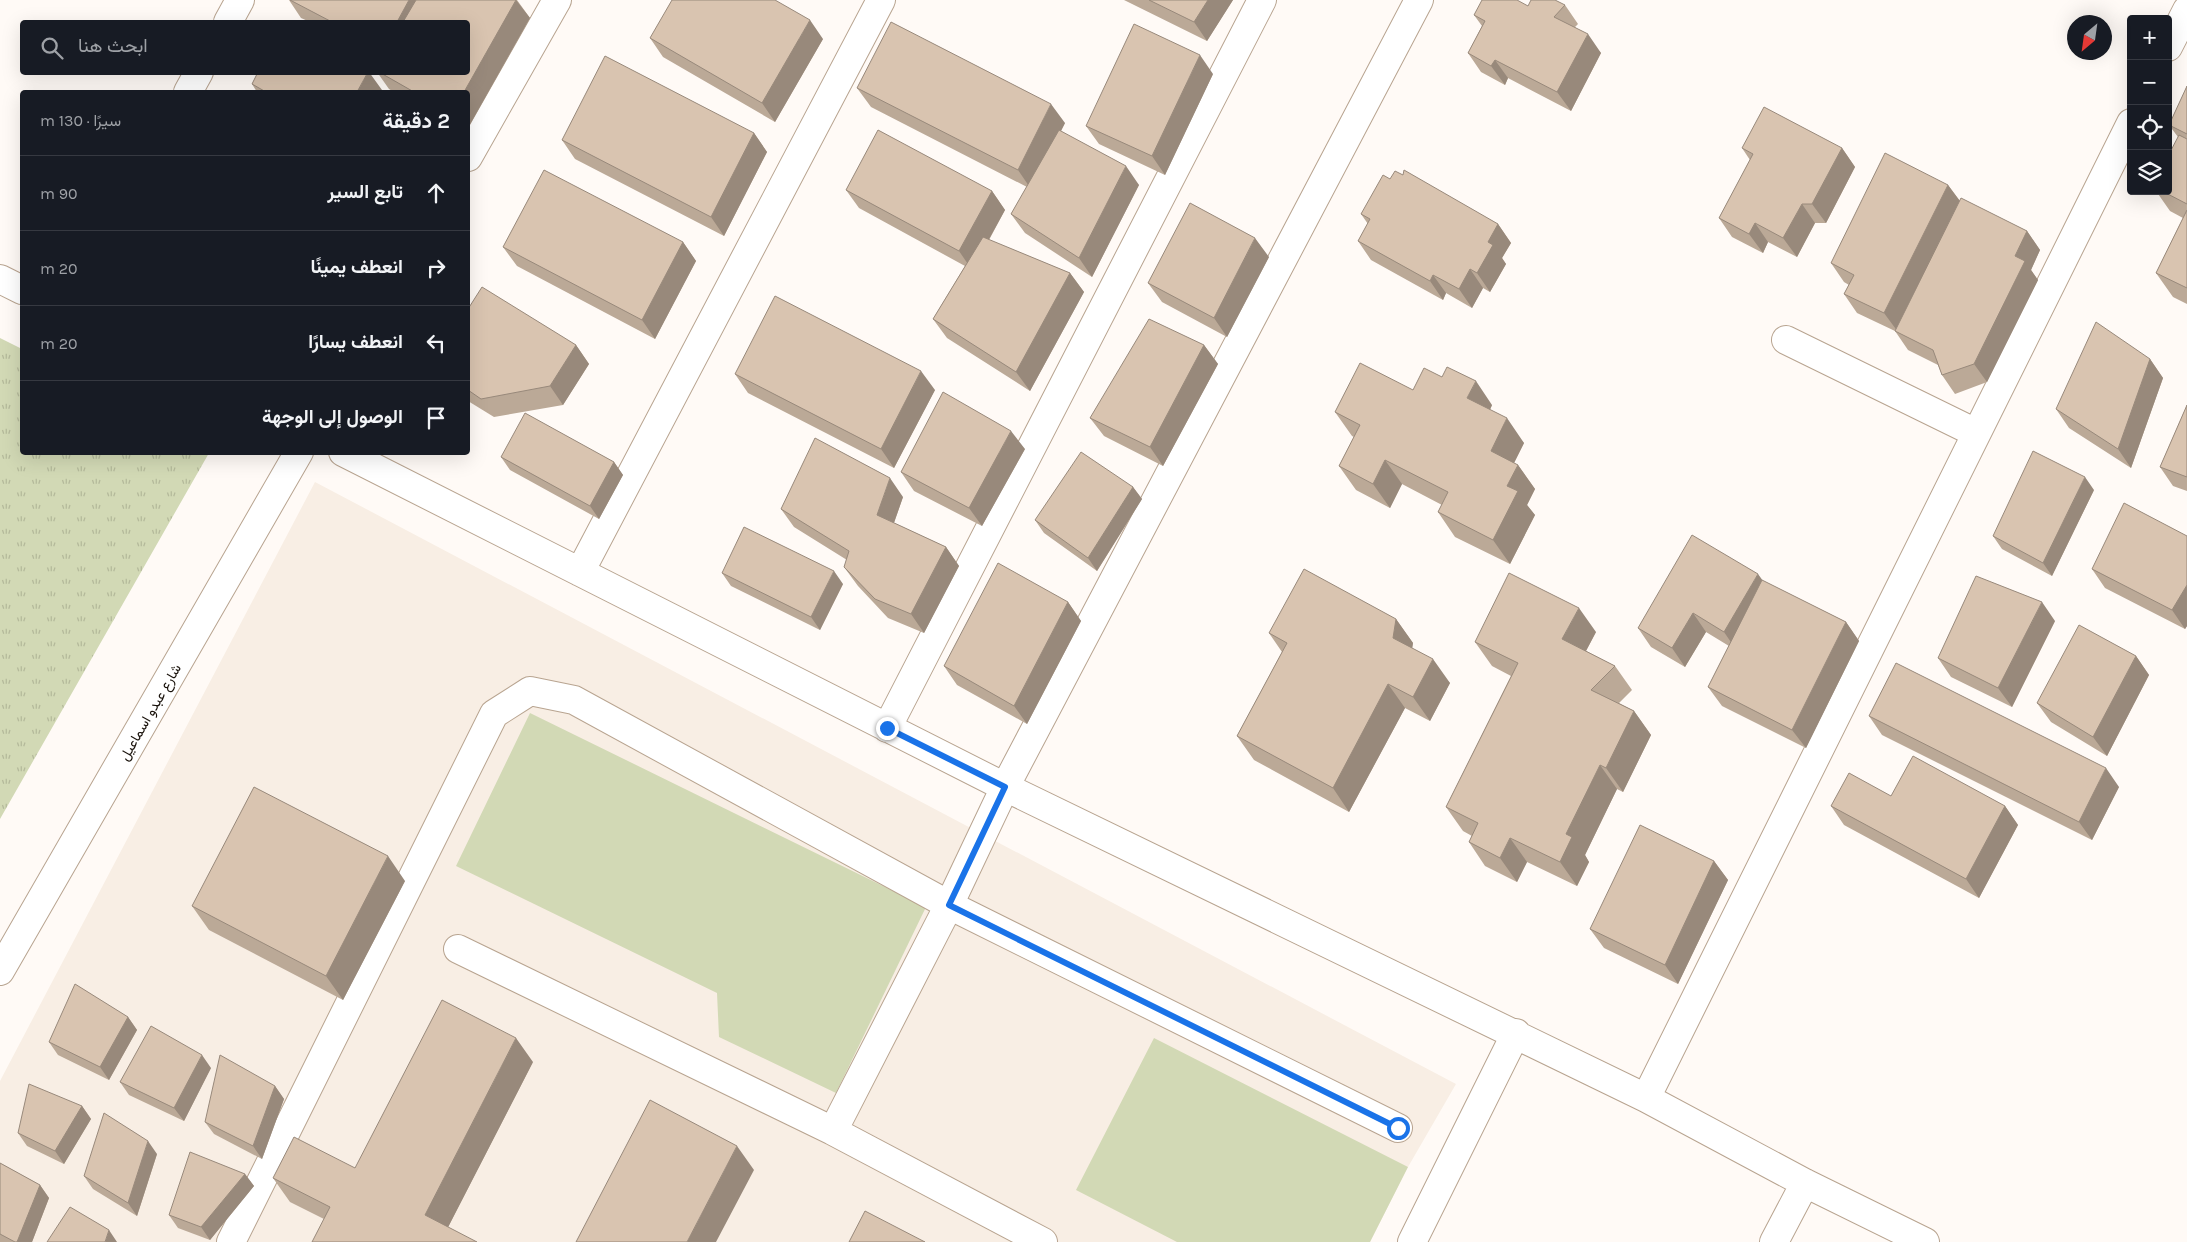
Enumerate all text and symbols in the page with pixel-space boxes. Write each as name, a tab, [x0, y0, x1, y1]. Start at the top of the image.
north arrow	[2067, 15, 2112, 60]
map controls	[2127, 15, 2172, 195]
button: +	[2127, 15, 2172, 60]
search box	[20, 20, 470, 75]
icon: search	[38, 34, 66, 62]
text: ابحث هنا	[78, 35, 148, 57]
button: −	[2127, 60, 2172, 105]
button: locate	[2127, 105, 2172, 150]
text: 2 دقيقة	[382, 109, 450, 133]
text: سيرًا · 130 m	[40, 111, 121, 130]
button: layers	[2127, 150, 2172, 195]
icon: ahead	[422, 179, 450, 207]
text: تابع السير	[327, 181, 403, 203]
text: 90 m	[40, 184, 78, 203]
icon: right	[422, 254, 450, 282]
text: انعطف يمينًا	[311, 256, 403, 278]
text: 20 m	[40, 259, 78, 278]
icon: left	[422, 329, 450, 357]
text: انعطف يسارًا	[308, 331, 403, 353]
text: 20 m	[40, 334, 78, 353]
icon: arrive	[422, 404, 450, 432]
text: الوصول إلى الوجهة	[262, 406, 403, 428]
street label: شارع عبدو اسماعيل	[116, 661, 187, 765]
route end	[876, 717, 899, 740]
route start	[1387, 1117, 1410, 1140]

